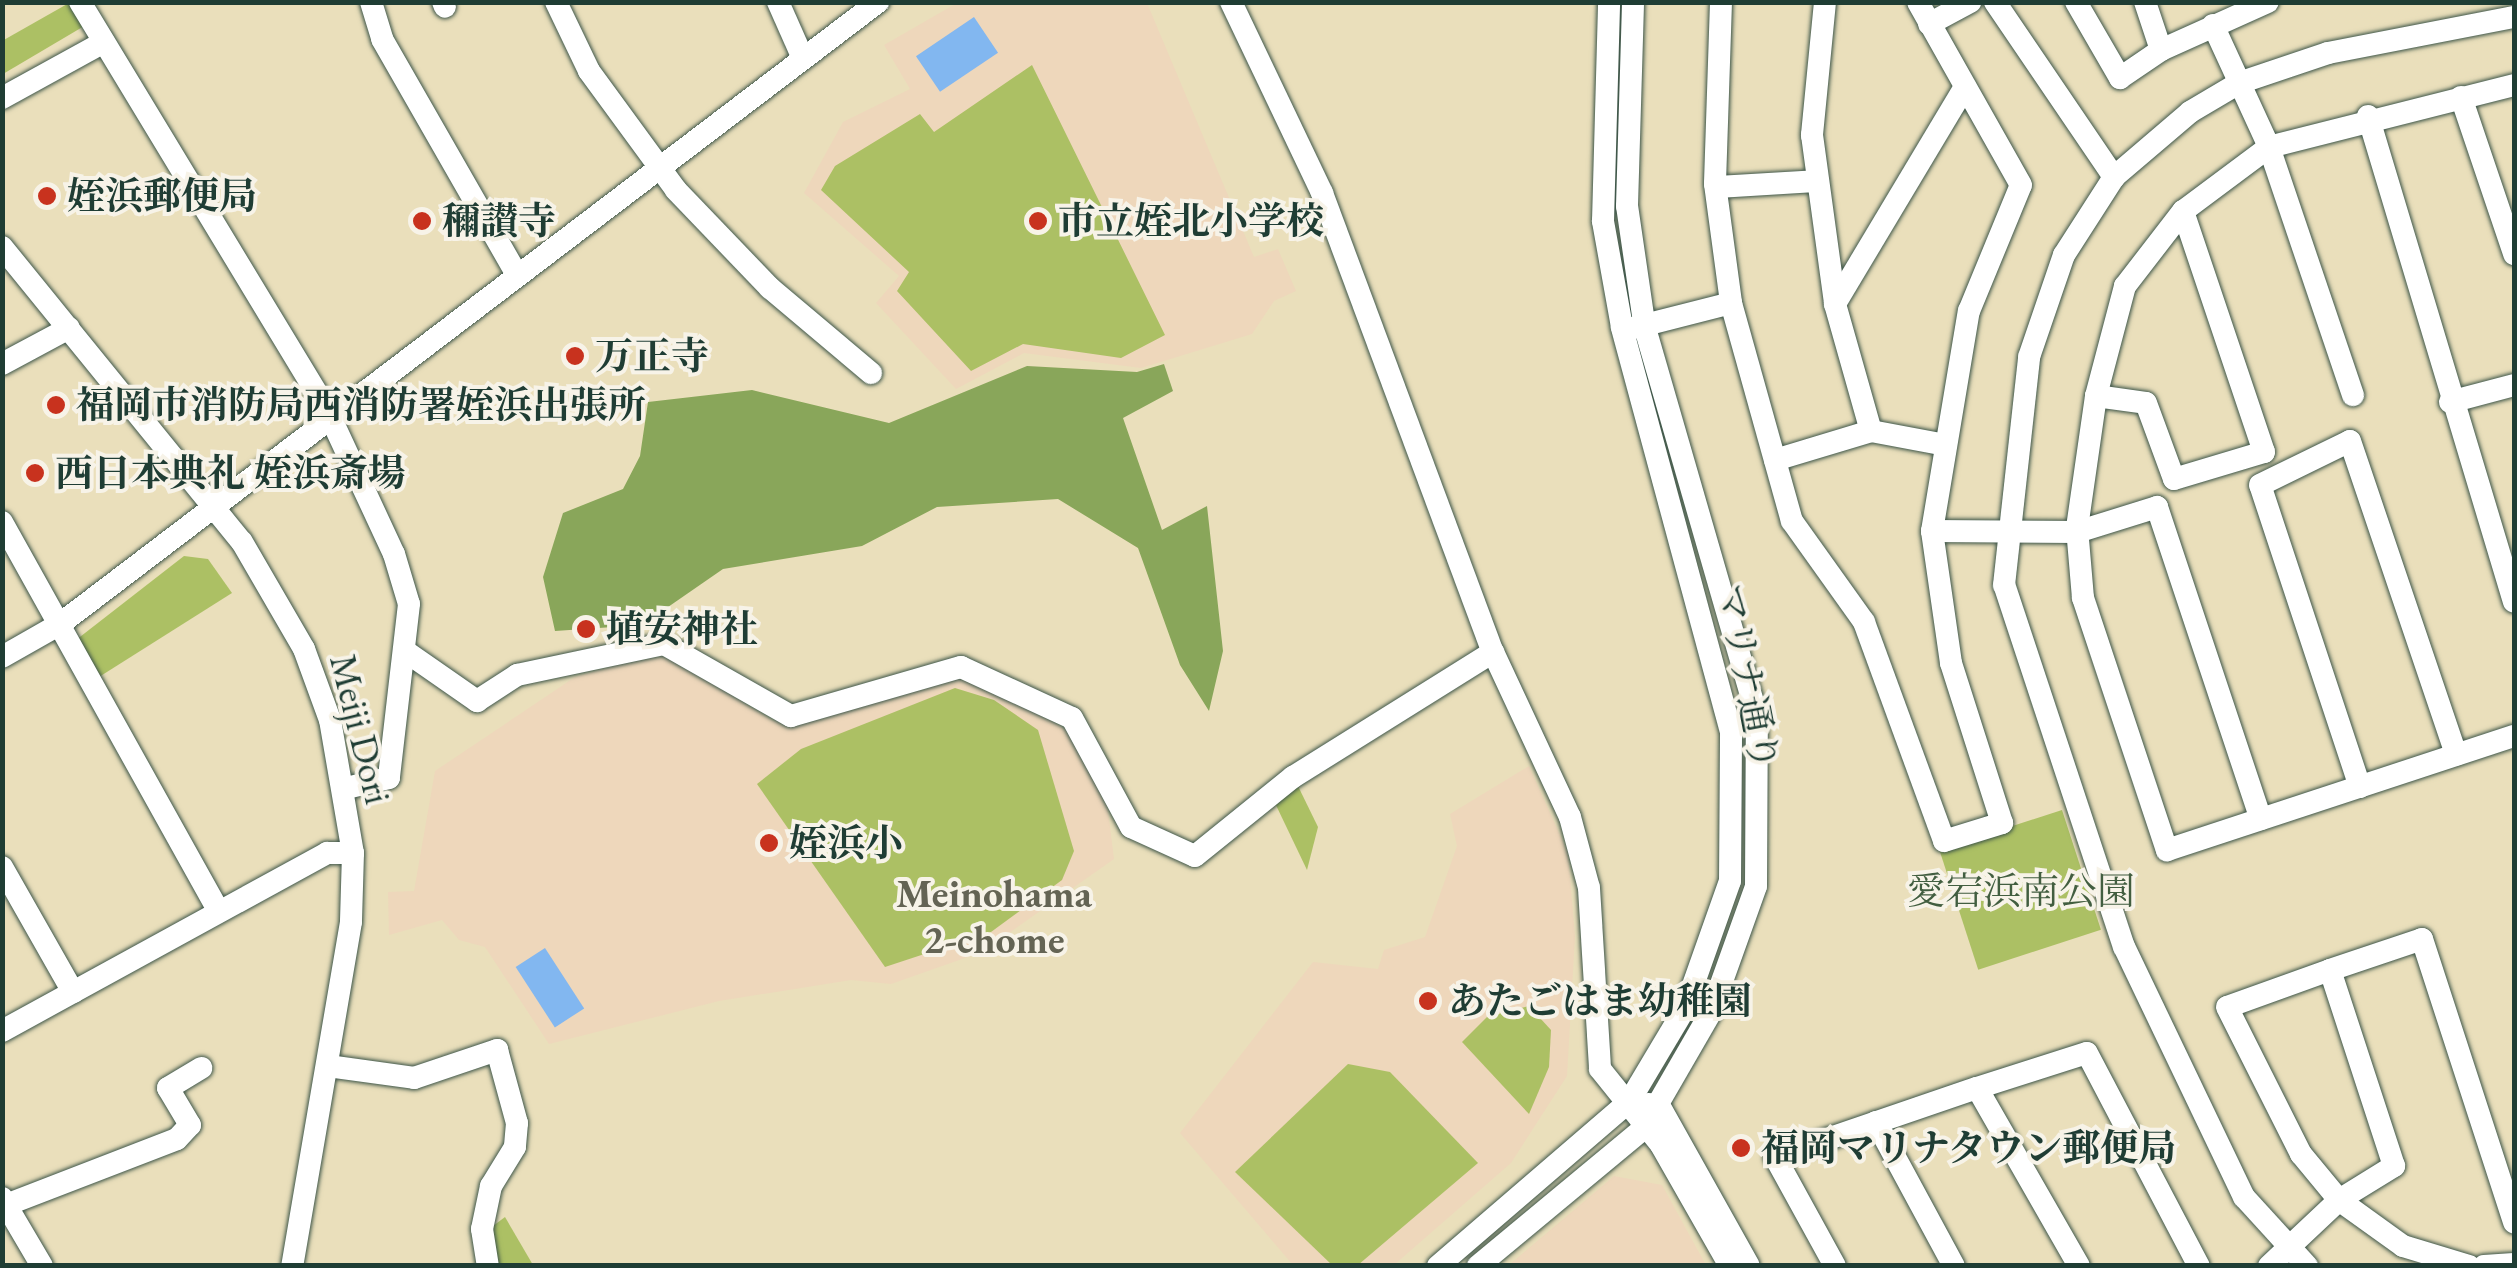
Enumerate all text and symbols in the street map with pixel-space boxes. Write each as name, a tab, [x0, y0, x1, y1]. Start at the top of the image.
place label: 姪浜郵便局	[67, 173, 257, 219]
marker: 姪浜郵便局	[36, 185, 58, 207]
place label: 穪讃寺	[442, 198, 556, 244]
place label: 市立姪北小学校	[1058, 198, 1324, 244]
marker: 穪讃寺	[411, 210, 433, 232]
marker: 市立姪北小学校	[1027, 210, 1049, 232]
place label: 万正寺	[595, 333, 709, 379]
marker: 万正寺	[564, 345, 586, 367]
place label: 福岡市消防局西消防署姪浜出張所	[76, 382, 646, 428]
marker: 福岡市消防局西消防署姪浜出張所	[45, 394, 67, 416]
place label: 西日本典礼 姪浜斎場	[55, 450, 406, 496]
marker: 西日本典礼 姪浜斎場	[24, 462, 46, 484]
street label: マリナ通り	[1707, 579, 1789, 775]
place label: 埴安神社	[606, 606, 758, 652]
marker: 埴安神社	[575, 618, 597, 640]
street label: Meiji Dori	[320, 649, 402, 809]
place label: 姪浜小	[789, 820, 903, 866]
marker: 姪浜小	[758, 832, 780, 854]
park label: 愛宕浜南公園	[1907, 868, 2135, 914]
district label: Meinohama 2-chome	[896, 869, 1092, 963]
place label: あたごはま幼稚園	[1448, 978, 1752, 1024]
marker: あたごはま幼稚園	[1417, 990, 1439, 1012]
place label: 福岡マリナタウン郵便局	[1761, 1125, 2179, 1171]
marker: 福岡マリナタウン郵便局	[1730, 1137, 1752, 1159]

